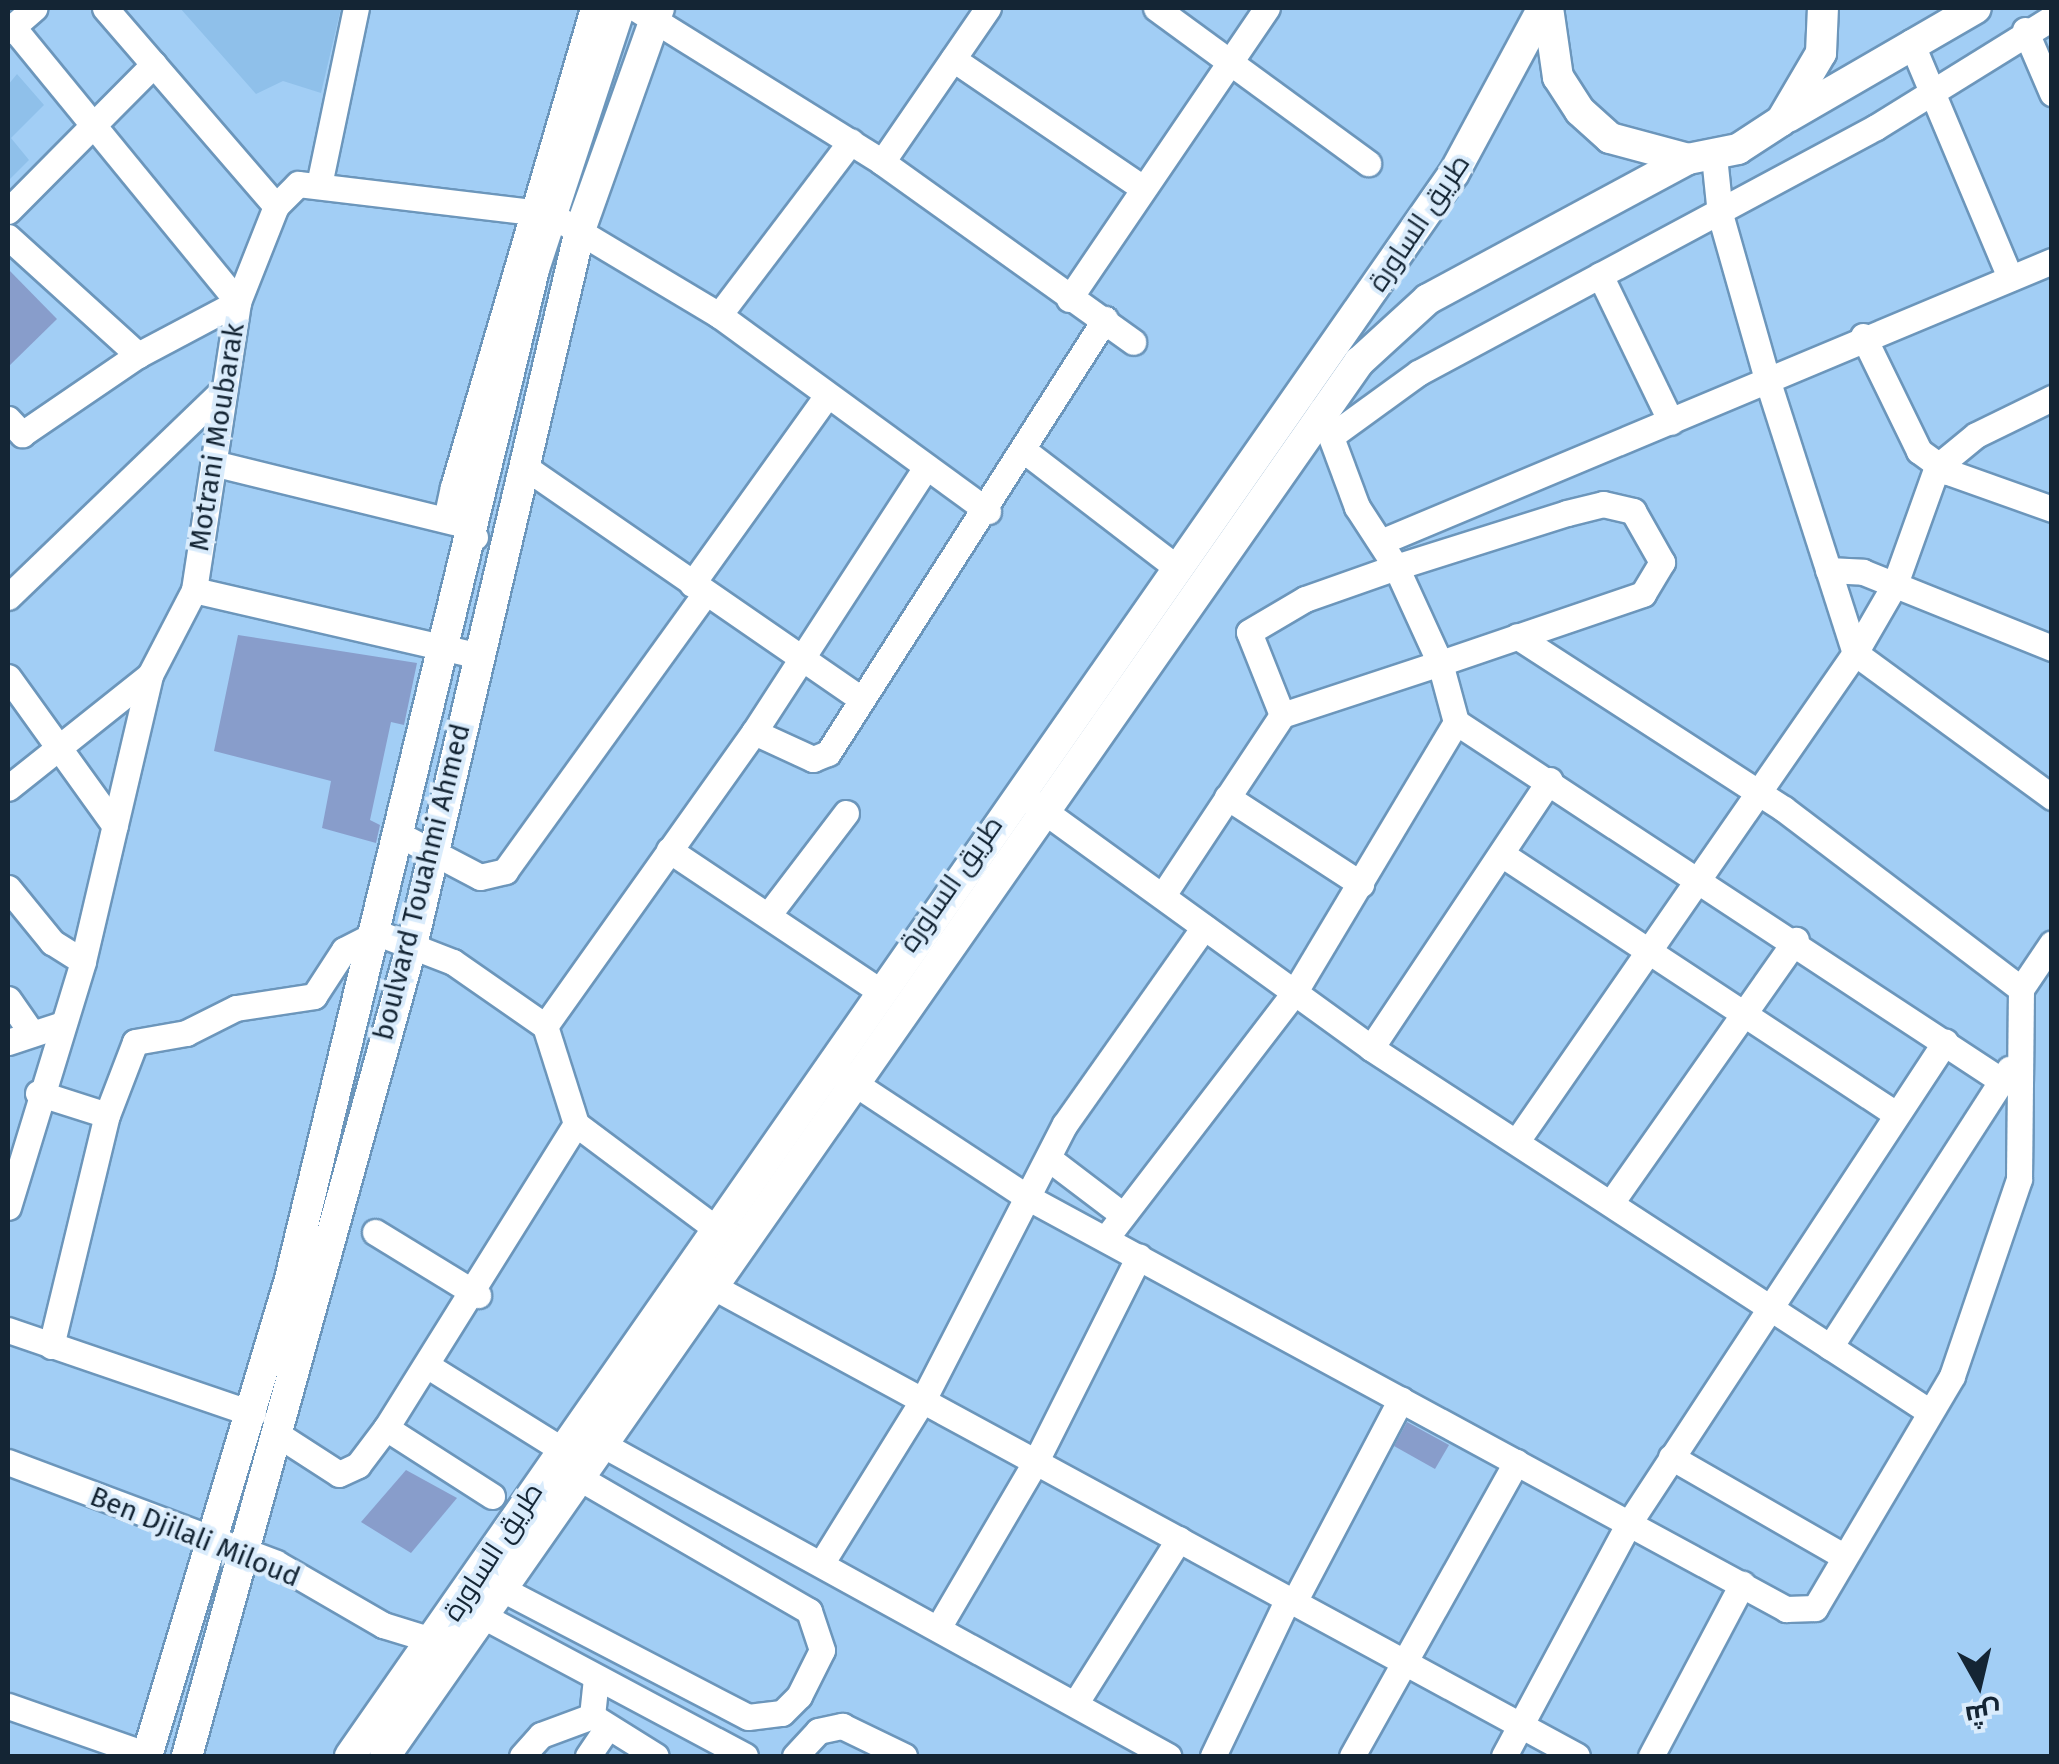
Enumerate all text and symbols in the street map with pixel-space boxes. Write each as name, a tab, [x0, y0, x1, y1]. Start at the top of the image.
street label: طريق الساورة	[1361, 148, 1477, 298]
street label: Motrani Moubarak	[182, 321, 252, 553]
street label: boulvard Touahmi Ahmed	[366, 720, 478, 1044]
street label: طريق الساورة	[892, 810, 1010, 958]
street label: طريق الساورة	[436, 1477, 550, 1627]
street label: Ben Djilali Miloud	[85, 1480, 305, 1594]
north arrow	[1929, 1634, 2029, 1734]
text: ش	[1963, 1695, 2003, 1733]

